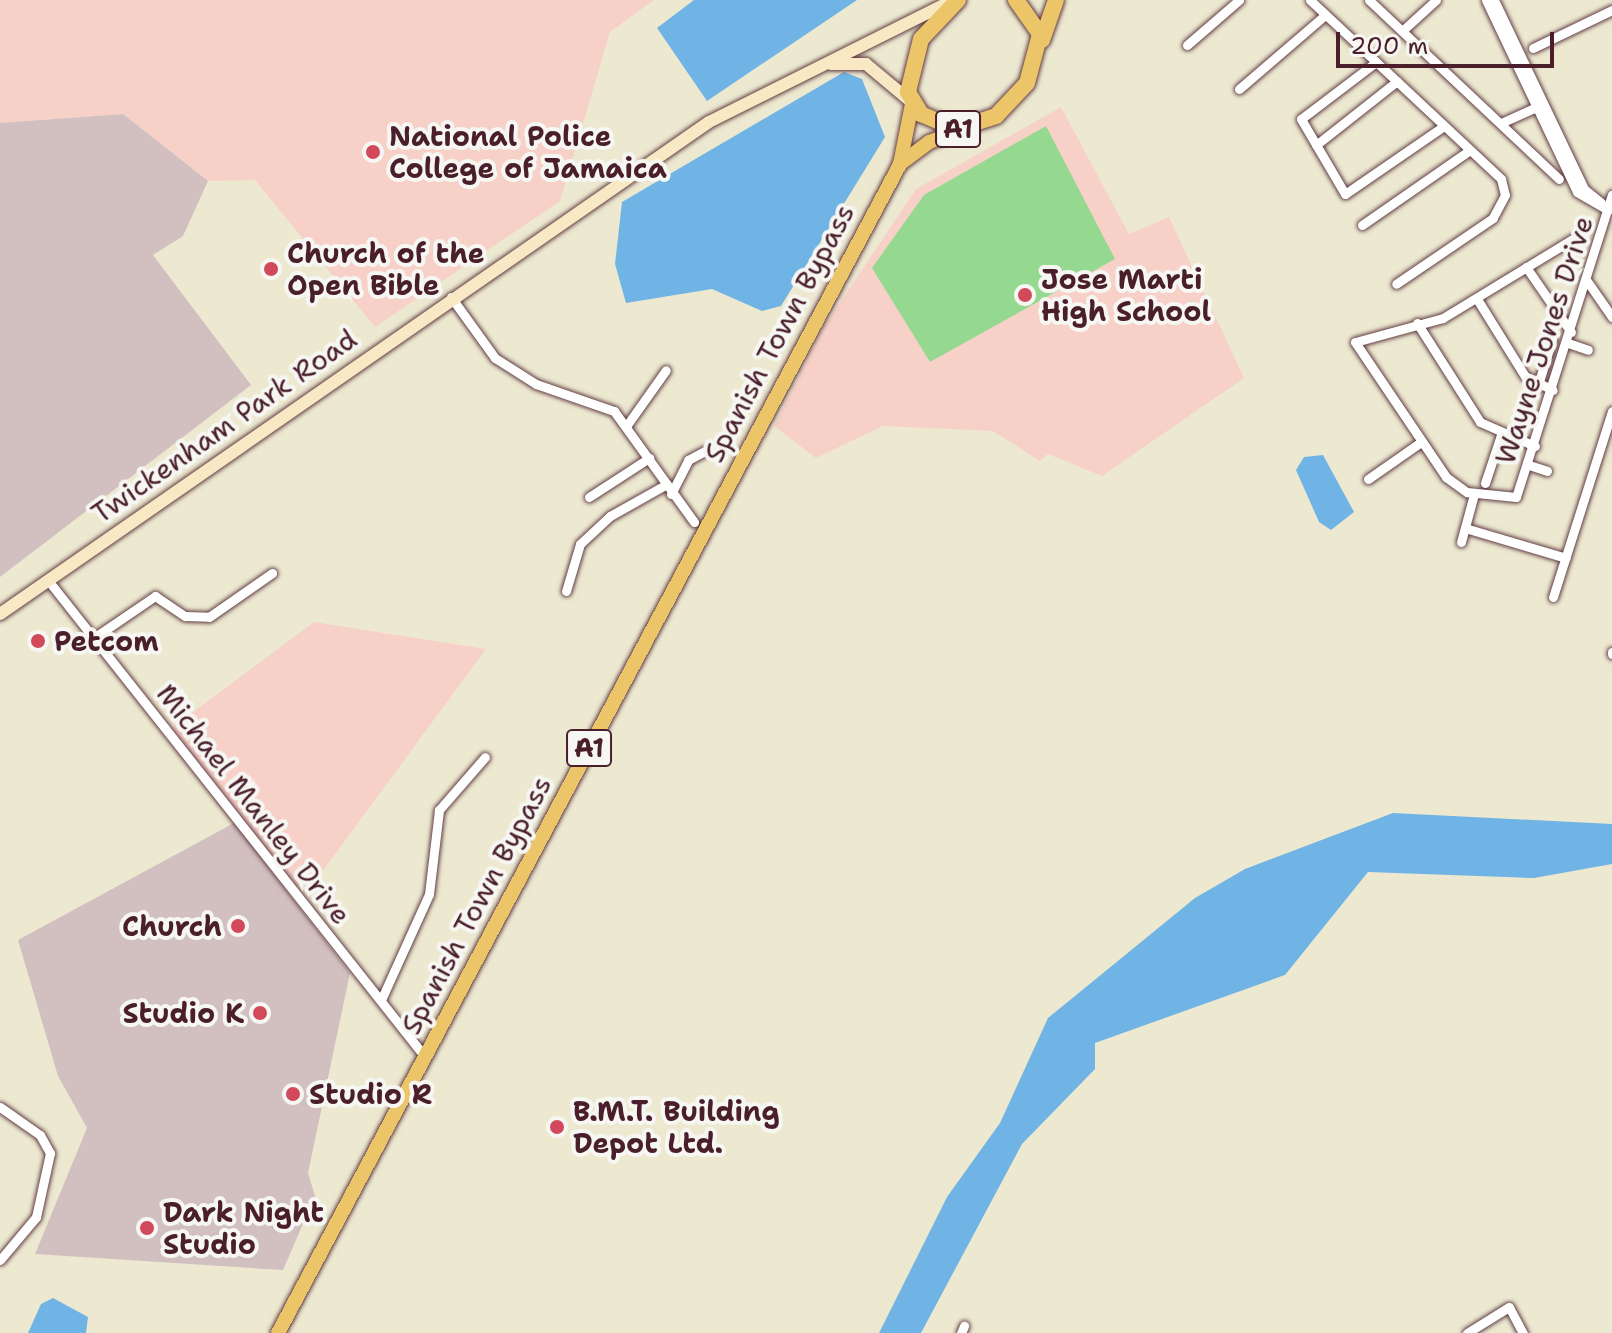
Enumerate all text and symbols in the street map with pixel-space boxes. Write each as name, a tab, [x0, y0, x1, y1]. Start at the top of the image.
scale bar	[1340, 16, 1558, 66]
text: 200 m	[1350, 30, 1428, 62]
road number: A1	[934, 107, 982, 151]
place label: National Police College of Jamaica	[389, 119, 667, 185]
marker: National Police College of Jamaica	[364, 143, 382, 161]
street label: Spanish Town Bypass	[697, 198, 861, 468]
street label: Wayne Jones Drive	[1488, 212, 1600, 468]
place label: Church of the Open Bible	[287, 236, 485, 302]
marker: Church of the Open Bible	[262, 260, 280, 278]
place label: Jose Marti High School	[1041, 262, 1211, 328]
marker: Jose Marti High School	[1016, 286, 1034, 304]
street label: Twickenham Park Road	[85, 322, 363, 530]
place label: Petcom	[54, 624, 159, 658]
marker: Petcom	[29, 632, 47, 650]
street label: Michael Manley Drive	[150, 677, 358, 931]
road number: A1	[565, 726, 613, 770]
street label: Spanish Town Bypass	[394, 770, 558, 1040]
place label: Church	[122, 909, 222, 943]
marker: Church	[229, 917, 247, 935]
place label: Studio K	[122, 996, 244, 1030]
marker: Studio K	[251, 1004, 269, 1022]
place label: Studio R	[309, 1077, 432, 1111]
marker: Studio R	[284, 1085, 302, 1103]
place label: B.M.T. Building Depot Ltd.	[573, 1094, 780, 1160]
marker: B.M.T. Building Depot Ltd.	[548, 1118, 566, 1136]
place label: Dark Night Studio	[163, 1195, 324, 1261]
marker: Dark Night Studio	[138, 1219, 156, 1237]

